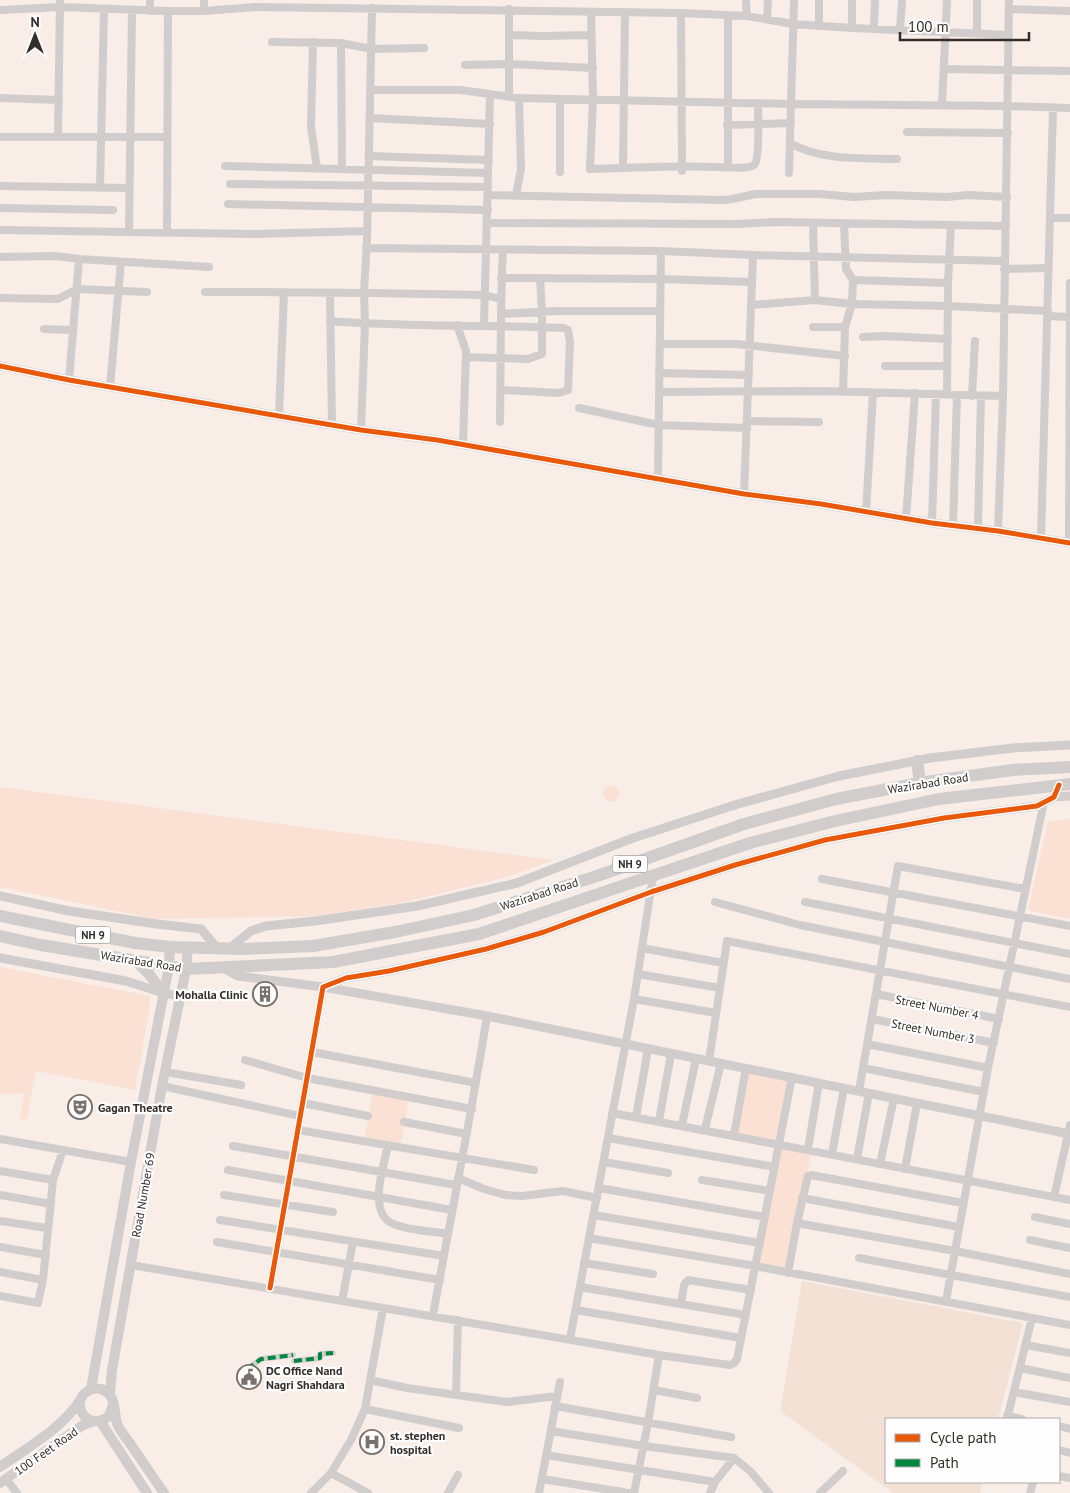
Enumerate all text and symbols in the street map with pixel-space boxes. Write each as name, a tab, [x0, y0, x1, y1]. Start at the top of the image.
north arrow	[10, 10, 60, 60]
scale bar	[900, 10, 1029, 42]
text: N	[30, 13, 40, 31]
text: 100 m	[908, 17, 949, 36]
street label: Wazirabad Road	[887, 769, 969, 797]
road number: NH 9	[612, 856, 648, 872]
street label: Wazirabad Road	[498, 874, 580, 914]
road number: NH 9	[76, 926, 110, 944]
street label: Wazirabad Road	[100, 947, 182, 975]
building icon: Mohalla Clinic	[252, 981, 278, 1007]
place label: Mohalla Clinic	[175, 987, 248, 1002]
street label: Street Number 4	[894, 992, 980, 1023]
street label: Street Number 3	[890, 1016, 976, 1046]
theatre icon: Gagan Theatre	[67, 1094, 93, 1120]
place label: Gagan Theatre	[98, 1100, 173, 1115]
street label: Road Number 69	[128, 1151, 158, 1239]
place label: DC Office Nand Nagri Shahdara	[266, 1363, 345, 1392]
public building icon: DC Office Nand Nagri Shahdara	[236, 1364, 262, 1390]
legend	[885, 1418, 1060, 1483]
street label: 100 Feet Road	[11, 1424, 81, 1478]
place label: st. stephen hospital	[390, 1428, 445, 1457]
text: Cycle path	[930, 1428, 996, 1447]
hospital icon: st. stephen hospital	[359, 1429, 385, 1455]
text: Path	[930, 1453, 959, 1472]

